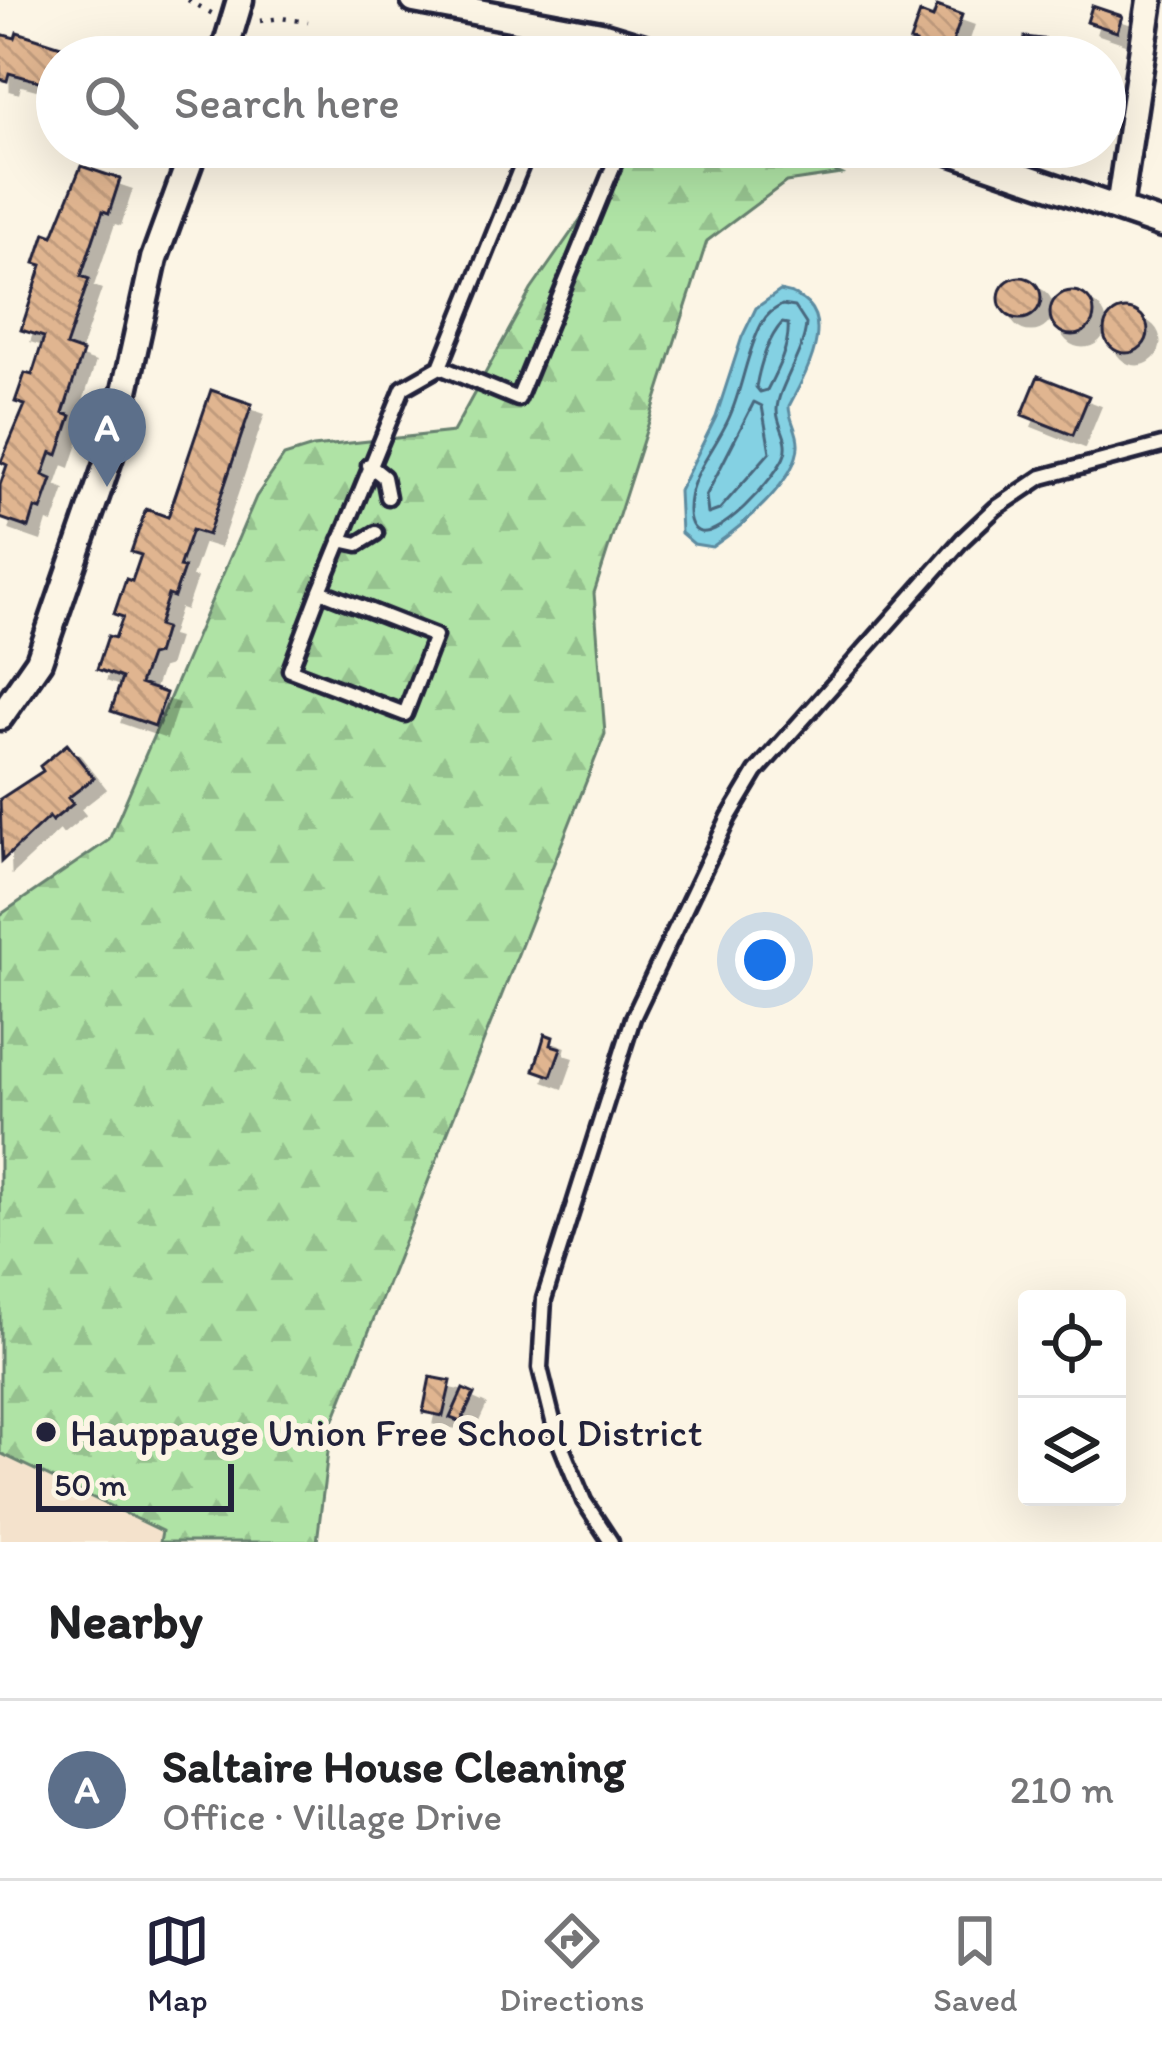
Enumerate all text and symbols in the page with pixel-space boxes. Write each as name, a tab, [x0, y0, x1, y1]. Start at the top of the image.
search box	[36, 36, 1126, 168]
icon: search	[78, 69, 144, 135]
text: Search here	[174, 75, 400, 129]
pin: A	[68, 388, 146, 487]
your location	[735, 930, 795, 990]
map controls	[1018, 1290, 1126, 1506]
button: locate	[1018, 1290, 1126, 1398]
button: layers	[1018, 1398, 1126, 1506]
place label: Hauppauge Union Free School District	[70, 1409, 702, 1456]
marker: Hauppauge Union Free School District	[33, 1419, 59, 1445]
scale bar	[36, 1458, 234, 1511]
text: 50 m	[54, 1465, 127, 1504]
text: Nearby	[48, 1590, 203, 1651]
text: Saltaire House Cleaning	[162, 1739, 626, 1793]
text: A	[75, 1766, 99, 1813]
text: 210 m	[1010, 1766, 1114, 1813]
text: Office · Village Drive	[162, 1793, 502, 1840]
tab: Map	[144, 1908, 210, 2019]
tab: Directions	[499, 1908, 644, 2019]
tab: Saved	[933, 1908, 1018, 2019]

